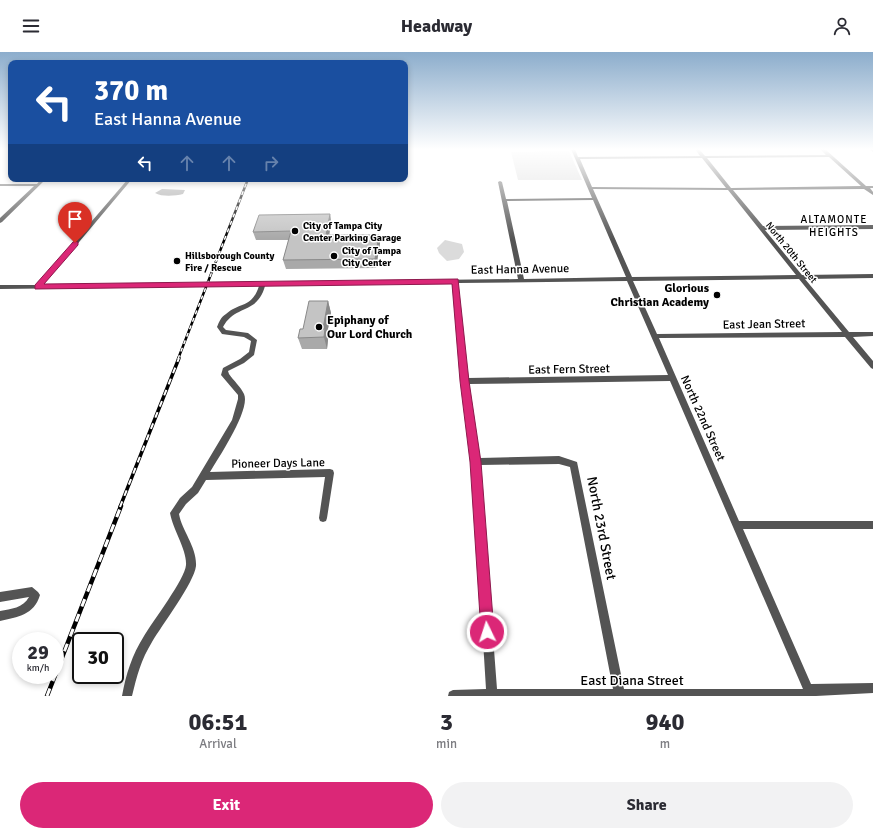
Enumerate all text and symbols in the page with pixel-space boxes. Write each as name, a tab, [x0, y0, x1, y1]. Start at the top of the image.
icon: menu	[20, 15, 42, 37]
text: Headway	[401, 15, 472, 37]
icon: person	[831, 15, 853, 37]
text: 370 m	[94, 74, 168, 108]
icon: left	[28, 76, 80, 128]
text: East Hanna Avenue	[94, 108, 242, 130]
icon: left	[134, 152, 156, 174]
icon: ahead	[176, 152, 198, 174]
icon: ahead	[218, 152, 240, 174]
icon: right	[260, 152, 282, 174]
pin	[58, 202, 92, 243]
icon: arrive	[64, 208, 86, 230]
district label: ALTAMONTE HEIGHTS	[801, 213, 867, 239]
place label: City of Tampa City Center Parking Garage	[303, 220, 401, 244]
street label: North 20th Street	[763, 220, 820, 286]
marker: City of Tampa City Center Parking Garage	[290, 226, 300, 236]
place label: City of Tampa City Center	[342, 245, 401, 269]
place label: Hillsborough County Fire / Rescue	[185, 250, 275, 274]
marker: City of Tampa City Center	[329, 251, 339, 261]
marker: Hillsborough County Fire / Rescue	[172, 256, 182, 266]
street label: East Hanna Avenue	[471, 261, 569, 278]
place label: Glorious Christian Academy	[611, 281, 710, 310]
marker: Glorious Christian Academy	[712, 290, 722, 300]
place label: Epiphany of Our Lord Church	[327, 313, 413, 342]
street label: East Jean Street	[722, 316, 806, 333]
marker: Epiphany of Our Lord Church	[314, 322, 324, 332]
street label: East Fern Street	[528, 361, 610, 378]
street label: North 22nd Street	[677, 373, 728, 463]
street label: Pioneer Days Lane	[231, 455, 325, 472]
street label: North 23rd Street	[583, 475, 620, 581]
position arrow	[466, 611, 508, 653]
speed limit sign: 30	[72, 632, 124, 684]
text: 29	[27, 640, 49, 665]
text: km/h	[27, 662, 49, 674]
street label: East Diana Street	[580, 672, 684, 689]
text: 06:51	[189, 707, 247, 737]
text: 3	[440, 707, 453, 737]
text: 940	[646, 707, 684, 737]
text: Arrival	[199, 736, 237, 752]
text: min	[436, 736, 457, 752]
text: m	[660, 736, 670, 752]
button: Exit	[20, 782, 433, 828]
button: Share	[441, 782, 853, 828]

